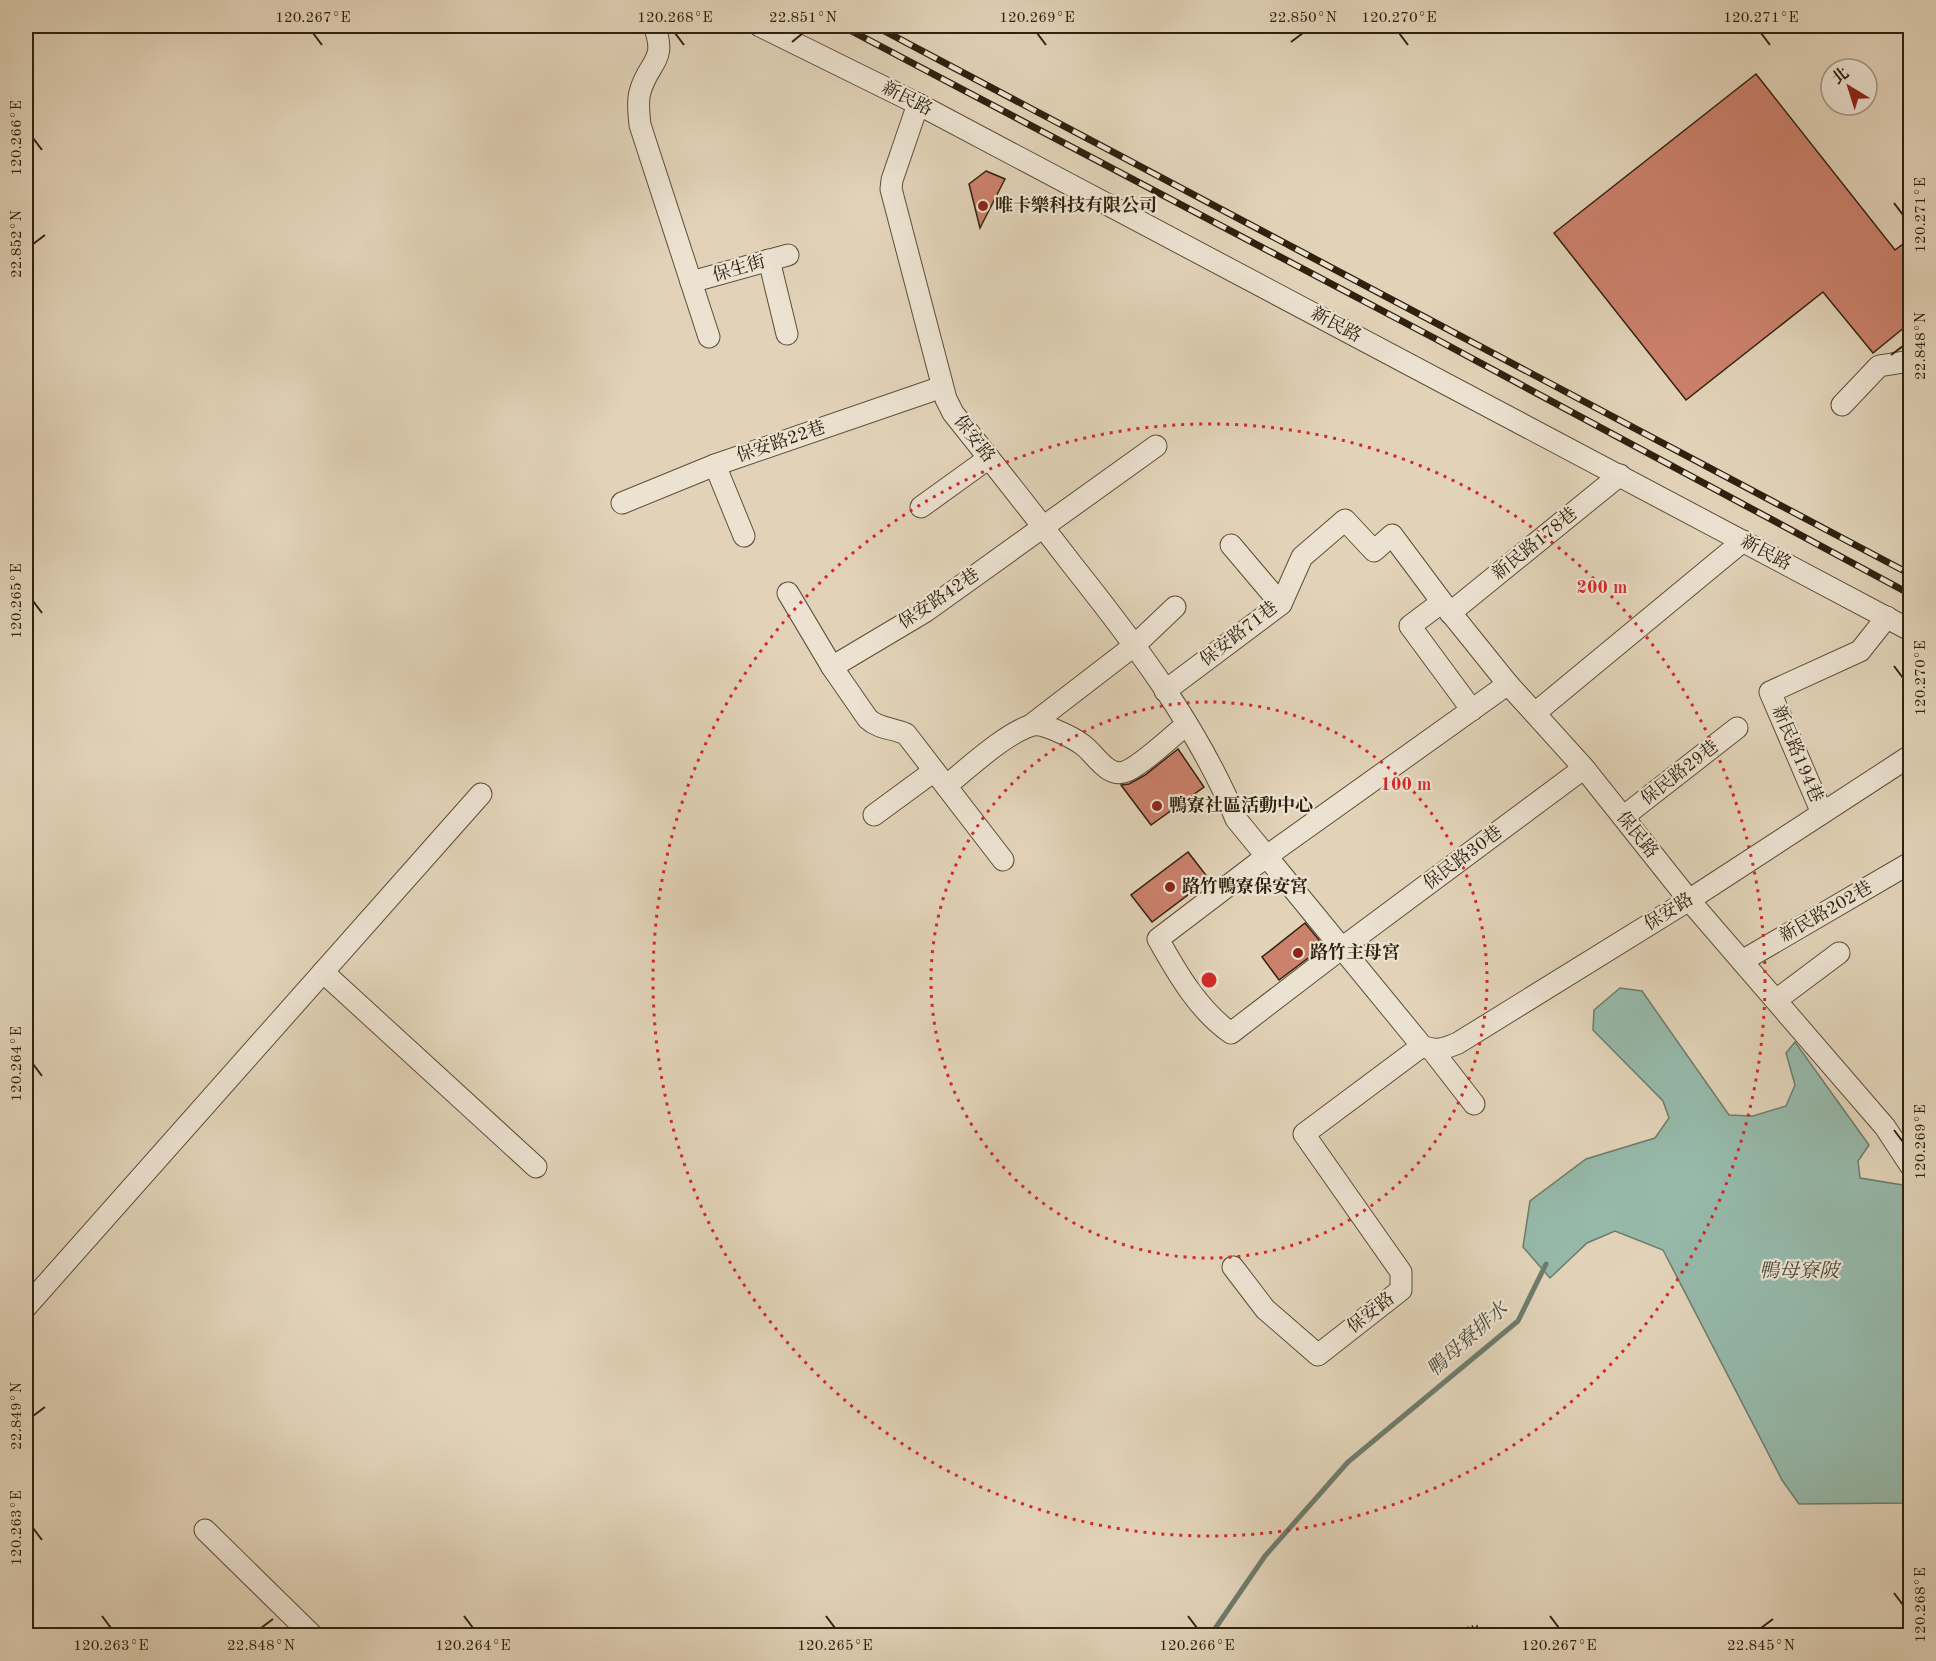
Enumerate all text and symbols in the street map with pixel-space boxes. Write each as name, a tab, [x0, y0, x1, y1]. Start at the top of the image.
text: 120.267°E	[275, 11, 351, 26]
text: 120.268°E	[637, 11, 713, 26]
text: 22.851°N	[769, 11, 837, 26]
text: 120.269°E	[999, 11, 1075, 26]
text: 22.850°N	[1269, 11, 1337, 26]
text: 120.270°E	[1361, 11, 1437, 26]
text: 120.271°E	[1723, 11, 1799, 26]
north arrow	[1819, 57, 1879, 117]
text: 北	[1829, 64, 1852, 88]
street label: 新民路	[879, 77, 936, 119]
text: 120.266°E	[10, 100, 25, 176]
text: 120.271°E	[1914, 177, 1929, 253]
place label: 唯卡樂科技有限公司	[995, 195, 1157, 215]
marker: 唯卡樂科技有限公司	[976, 199, 990, 213]
text: 22.852°N	[10, 210, 25, 278]
street label: 保生街	[710, 251, 767, 285]
street label: 新民路	[1308, 303, 1365, 346]
text: 22.848°N	[1914, 312, 1929, 380]
street label: 保安路	[950, 411, 999, 466]
street label: 保安路22巷	[734, 416, 828, 466]
street label: 新民路178巷	[1488, 503, 1581, 584]
street label: 新民路	[1738, 531, 1795, 574]
text: 120.265°E	[10, 563, 25, 639]
street label: 保安路42巷	[894, 564, 983, 632]
text: 200 m	[1577, 579, 1627, 597]
street label: 保安路71巷	[1196, 597, 1281, 670]
text: 120.270°E	[1914, 640, 1929, 716]
street label: 新民路194巷	[1769, 702, 1827, 805]
street label: 保民路29巷	[1637, 736, 1722, 809]
text: 100 m	[1381, 776, 1431, 794]
place label: 鴨寮社區活動中心	[1169, 795, 1313, 815]
marker: 鴨寮社區活動中心	[1150, 799, 1164, 813]
street label: 保民路	[1613, 807, 1663, 862]
street label: 保民路30巷	[1419, 821, 1506, 893]
place label: 路竹鴨寮保安宮	[1182, 876, 1308, 896]
street label: 新民路202巷	[1776, 877, 1875, 946]
marker: 路竹鴨寮保安宮	[1163, 880, 1177, 894]
street label: 保安路	[1640, 888, 1697, 934]
place label: 路竹主母宮	[1310, 942, 1400, 962]
marker: 路竹主母宮	[1291, 946, 1305, 960]
centre of rings	[1199, 970, 1219, 990]
text: 120.264°E	[10, 1026, 25, 1102]
text: 120.269°E	[1914, 1104, 1929, 1180]
water label: 鴨母寮陂	[1759, 1260, 1842, 1282]
street label: 保安路	[1343, 1288, 1398, 1337]
water label: 鴨母寮排水	[1423, 1296, 1513, 1381]
text: 22.849°N	[10, 1382, 25, 1450]
text: 120.263°E	[10, 1490, 25, 1566]
text: 120.268°E	[1914, 1567, 1929, 1643]
text: 120.263°E	[73, 1639, 149, 1654]
text: 22.848°N	[227, 1639, 295, 1654]
text: 120.264°E	[435, 1639, 511, 1654]
text: 120.265°E	[797, 1639, 873, 1654]
text: 120.266°E	[1159, 1639, 1235, 1654]
text: 120.267°E	[1521, 1639, 1597, 1654]
text: 22.845°N	[1727, 1639, 1795, 1654]

